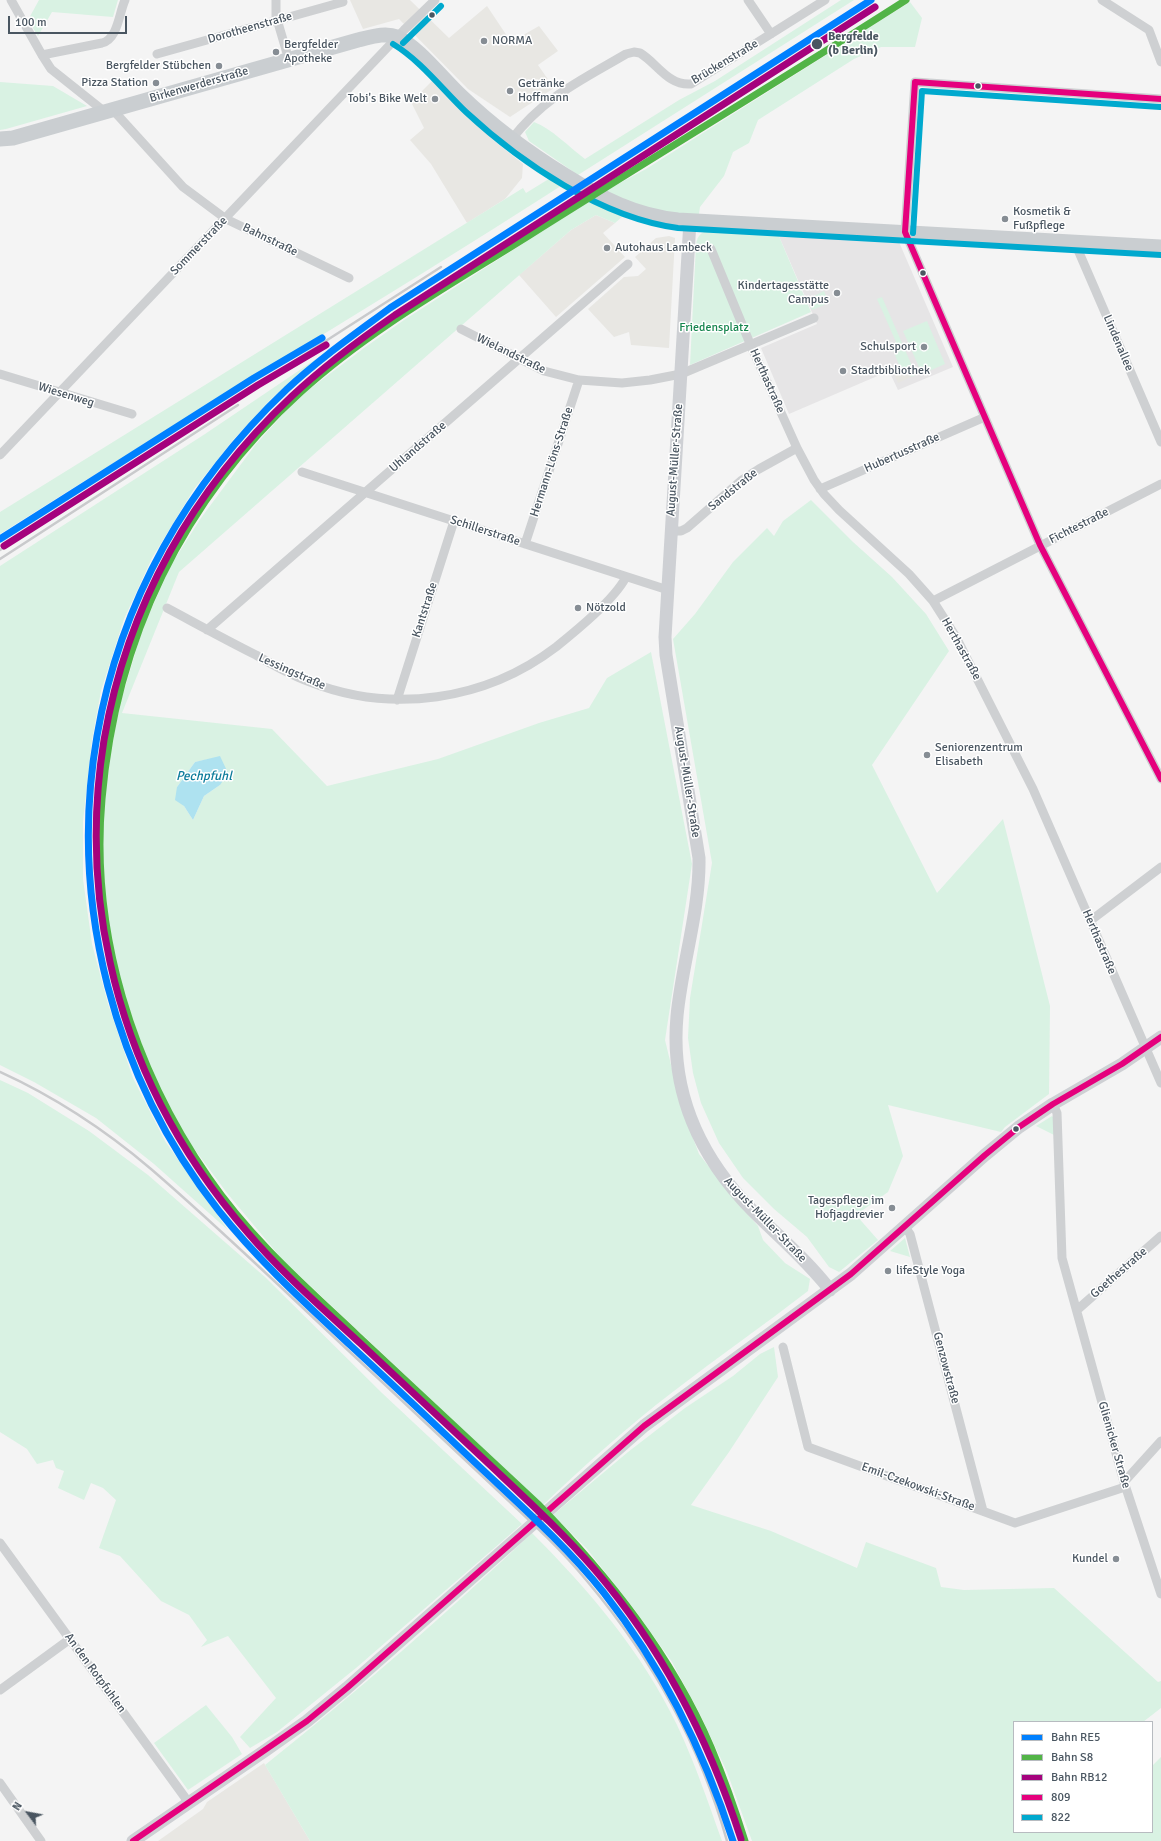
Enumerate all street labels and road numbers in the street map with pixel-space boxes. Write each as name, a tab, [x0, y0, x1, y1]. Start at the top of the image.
street label: Dorotheenstraße	[206, 9, 294, 47]
street label: Brückenstraße	[689, 36, 761, 88]
street label: Birkenwerderstraße	[148, 64, 250, 106]
street label: Sommerstraße	[167, 214, 231, 278]
street label: Bahnstraße	[240, 220, 300, 260]
street label: Lindenallee	[1100, 313, 1136, 373]
street label: Wielandstraße	[474, 331, 548, 377]
street label: Herthastraße	[746, 347, 788, 415]
street label: Wiesenweg	[36, 380, 96, 410]
street label: August-Müller-Straße	[664, 403, 686, 517]
street label: Hermann-Löns-Straße	[527, 405, 577, 519]
street label: Uhlandstraße	[387, 418, 449, 476]
street label: Hubertusstraße	[862, 430, 942, 476]
street label: Sandstraße	[706, 466, 760, 514]
street label: Fichtestraße	[1047, 505, 1111, 547]
street label: Schillerstraße	[448, 513, 522, 549]
street label: Kantstraße	[409, 580, 441, 640]
street label: Herthastraße	[938, 615, 984, 683]
street label: Lessingstraße	[256, 651, 328, 693]
street label: August-Müller-Straße	[671, 725, 703, 839]
street label: Herthastraße	[1079, 907, 1119, 977]
street label: August-Müller-Straße	[721, 1174, 809, 1266]
street label: Goethestraße	[1088, 1245, 1150, 1301]
street label: Genzowstraße	[930, 1331, 962, 1405]
street label: Glienicker Straße	[1095, 1400, 1133, 1490]
street label: Emil-Czekowski-Straße	[859, 1460, 977, 1514]
street label: An den Rotpfuhlen	[61, 1630, 129, 1716]

